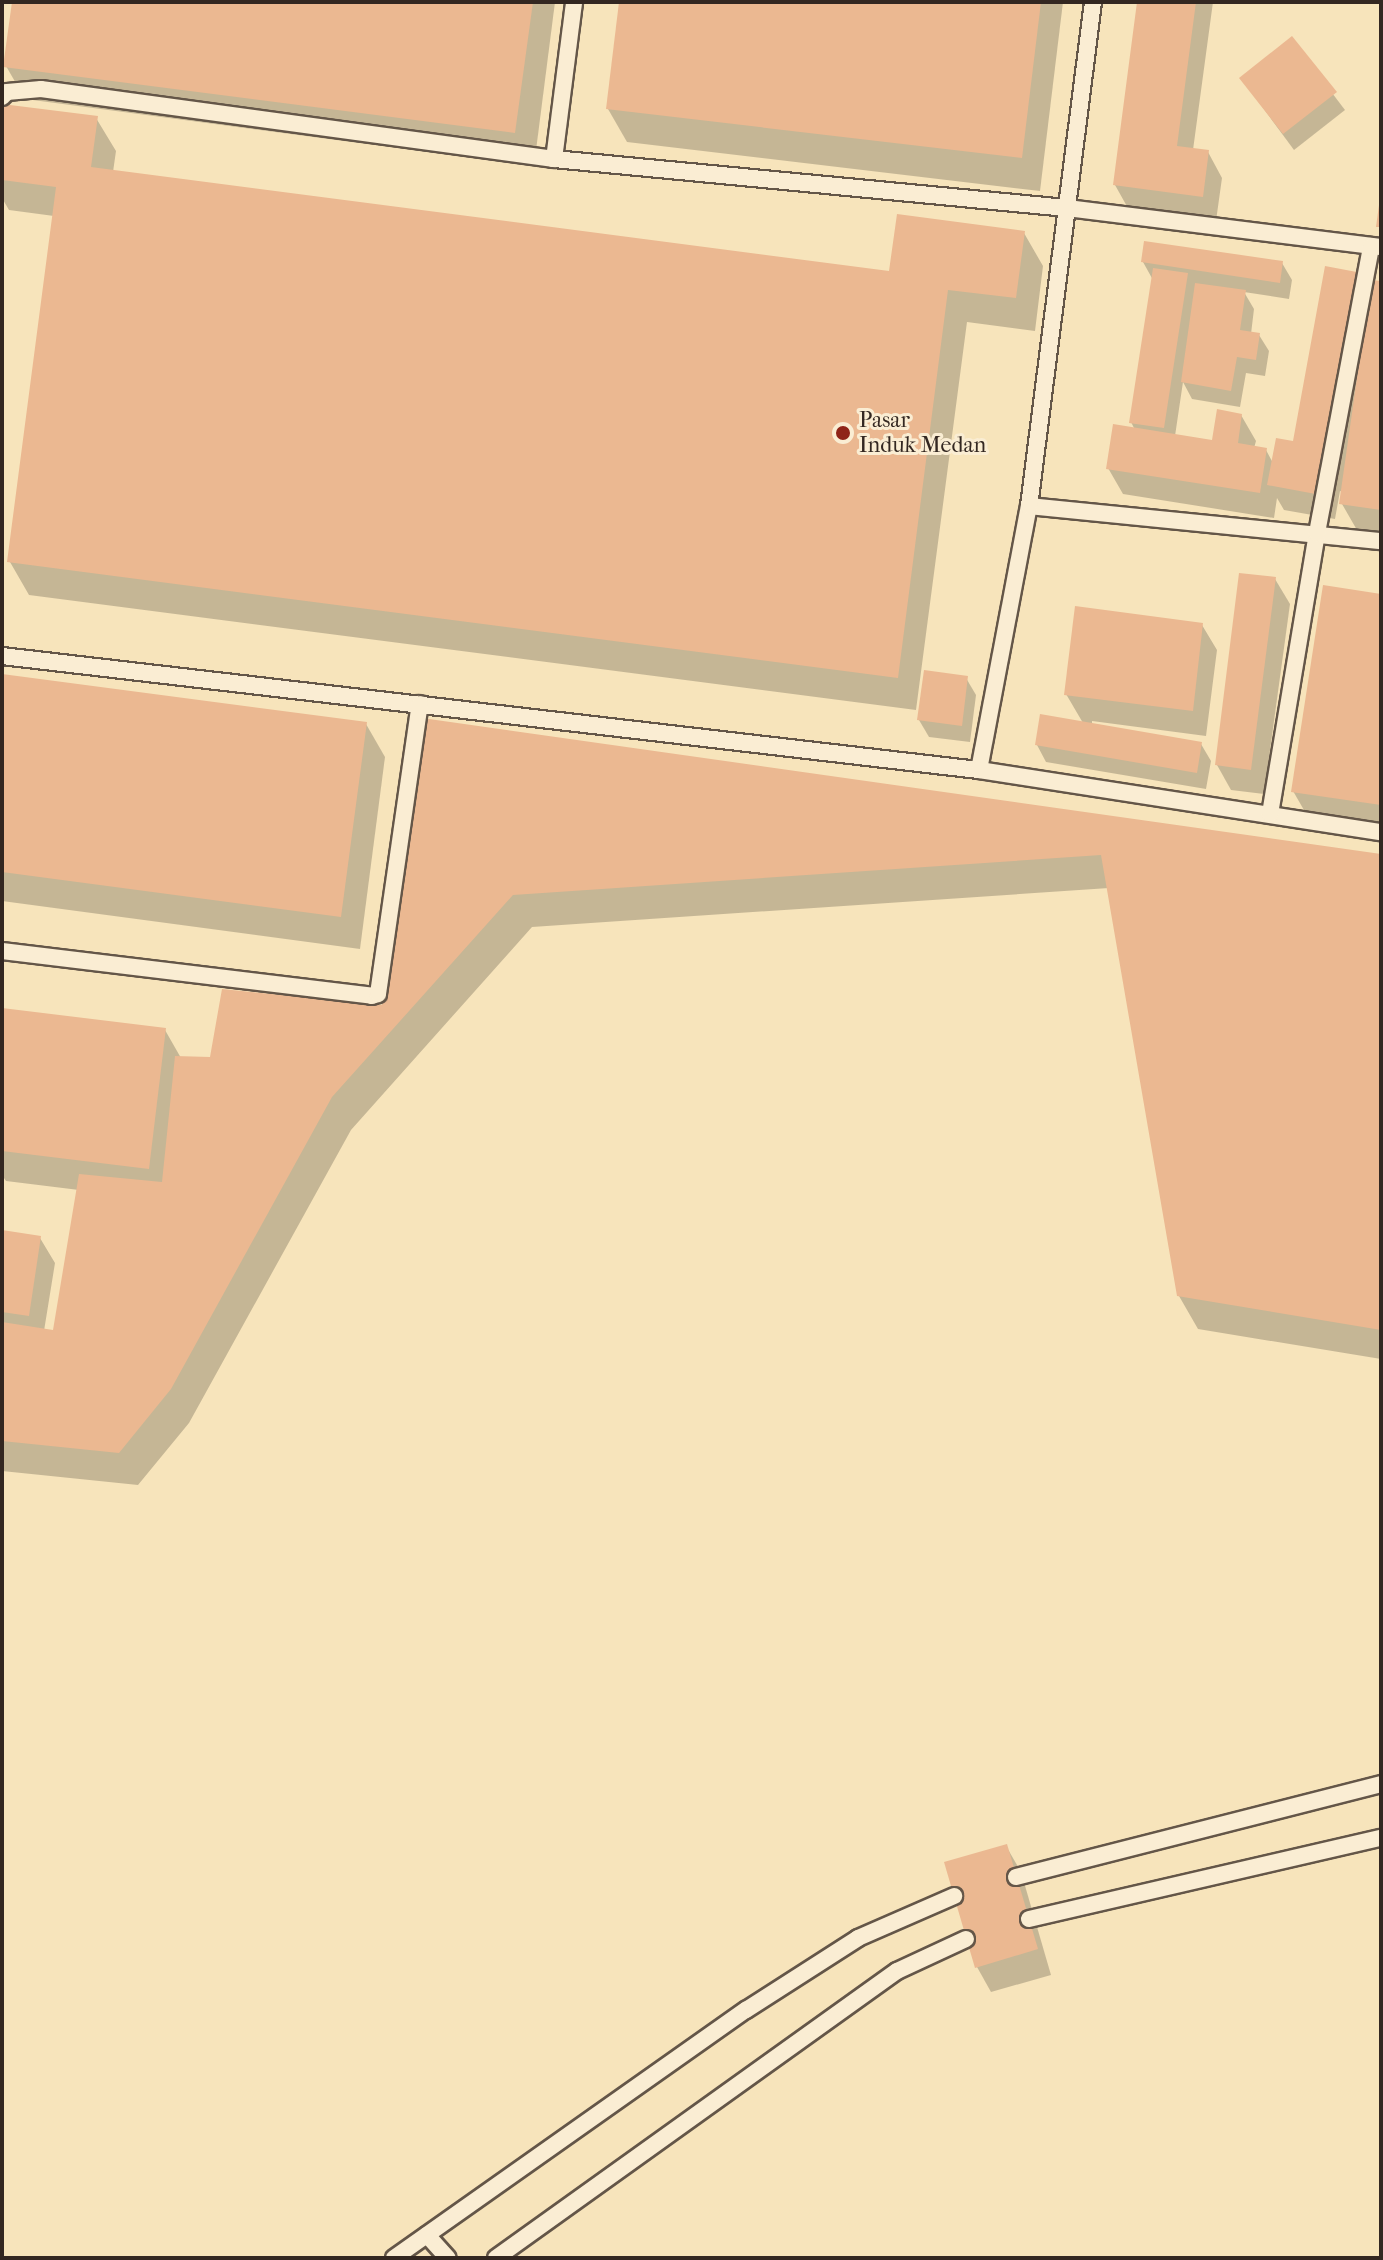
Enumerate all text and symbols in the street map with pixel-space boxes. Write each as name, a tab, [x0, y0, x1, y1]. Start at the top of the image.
place label: Pasar Induk Medan	[859, 407, 986, 458]
marker: Pasar Induk Medan	[834, 424, 852, 442]

